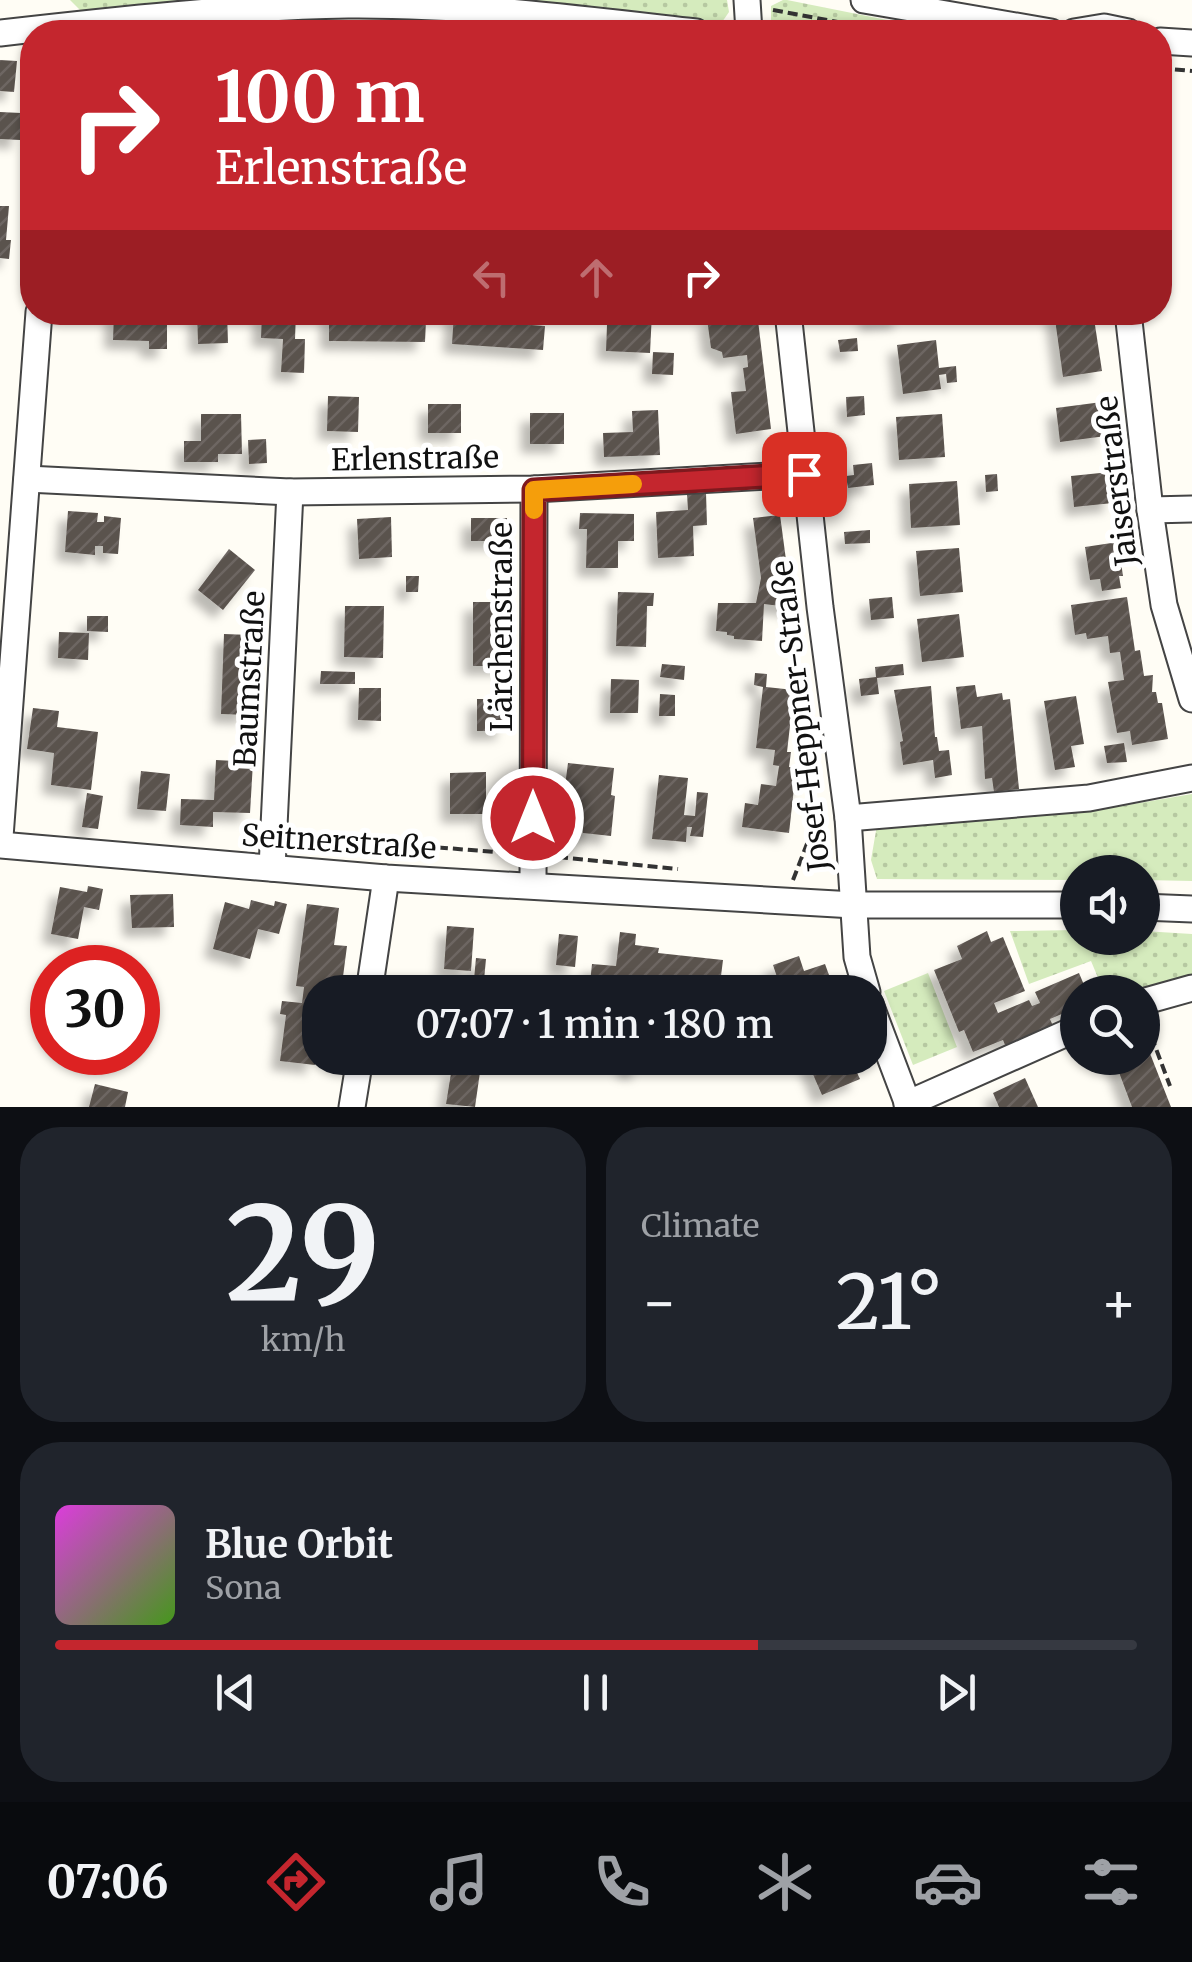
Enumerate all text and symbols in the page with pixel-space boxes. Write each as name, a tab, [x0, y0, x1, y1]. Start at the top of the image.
text: 100 m	[215, 53, 425, 141]
icon: right	[50, 60, 180, 190]
text: Erlenstraße	[215, 140, 467, 196]
icon: left	[464, 250, 519, 305]
icon: ahead	[569, 250, 624, 305]
icon: right	[674, 250, 729, 305]
street label: Jaiserstraße	[1087, 394, 1145, 569]
pin	[762, 432, 847, 517]
street label: Erlenstraße	[331, 438, 499, 478]
icon: arrive	[777, 447, 832, 502]
street label: Lärchenstraße	[482, 522, 520, 732]
street label: Josef-Heppner-Straße	[762, 558, 838, 875]
street label: Baumstraße	[225, 590, 273, 768]
position arrow	[481, 766, 585, 870]
street label: Seitnerstraße	[240, 815, 438, 867]
map controls	[1060, 855, 1160, 1075]
button: sound	[1060, 855, 1160, 955]
speed limit sign: 30	[30, 945, 160, 1075]
button: search	[1060, 975, 1160, 1075]
text: 07:07 · 1 min · 180 m	[415, 1001, 774, 1048]
text: 29	[226, 1173, 380, 1336]
text: Climate	[641, 1206, 759, 1246]
text: 21°	[836, 1255, 942, 1349]
text: −	[641, 1268, 678, 1337]
text: +	[1100, 1268, 1137, 1337]
text: km/h	[261, 1320, 345, 1360]
text: Blue Orbit	[205, 1521, 393, 1568]
text: Sona	[205, 1568, 281, 1608]
icon: previous	[208, 1665, 263, 1720]
icon: pause	[568, 1665, 623, 1720]
icon: next	[929, 1665, 984, 1720]
icon: directions	[261, 1847, 331, 1917]
icon: music	[424, 1847, 494, 1917]
icon: phone	[587, 1847, 657, 1917]
icon: climate	[750, 1847, 820, 1917]
icon: car	[913, 1847, 983, 1917]
icon: filters	[1076, 1847, 1146, 1917]
text: 07:06	[46, 1854, 168, 1910]

